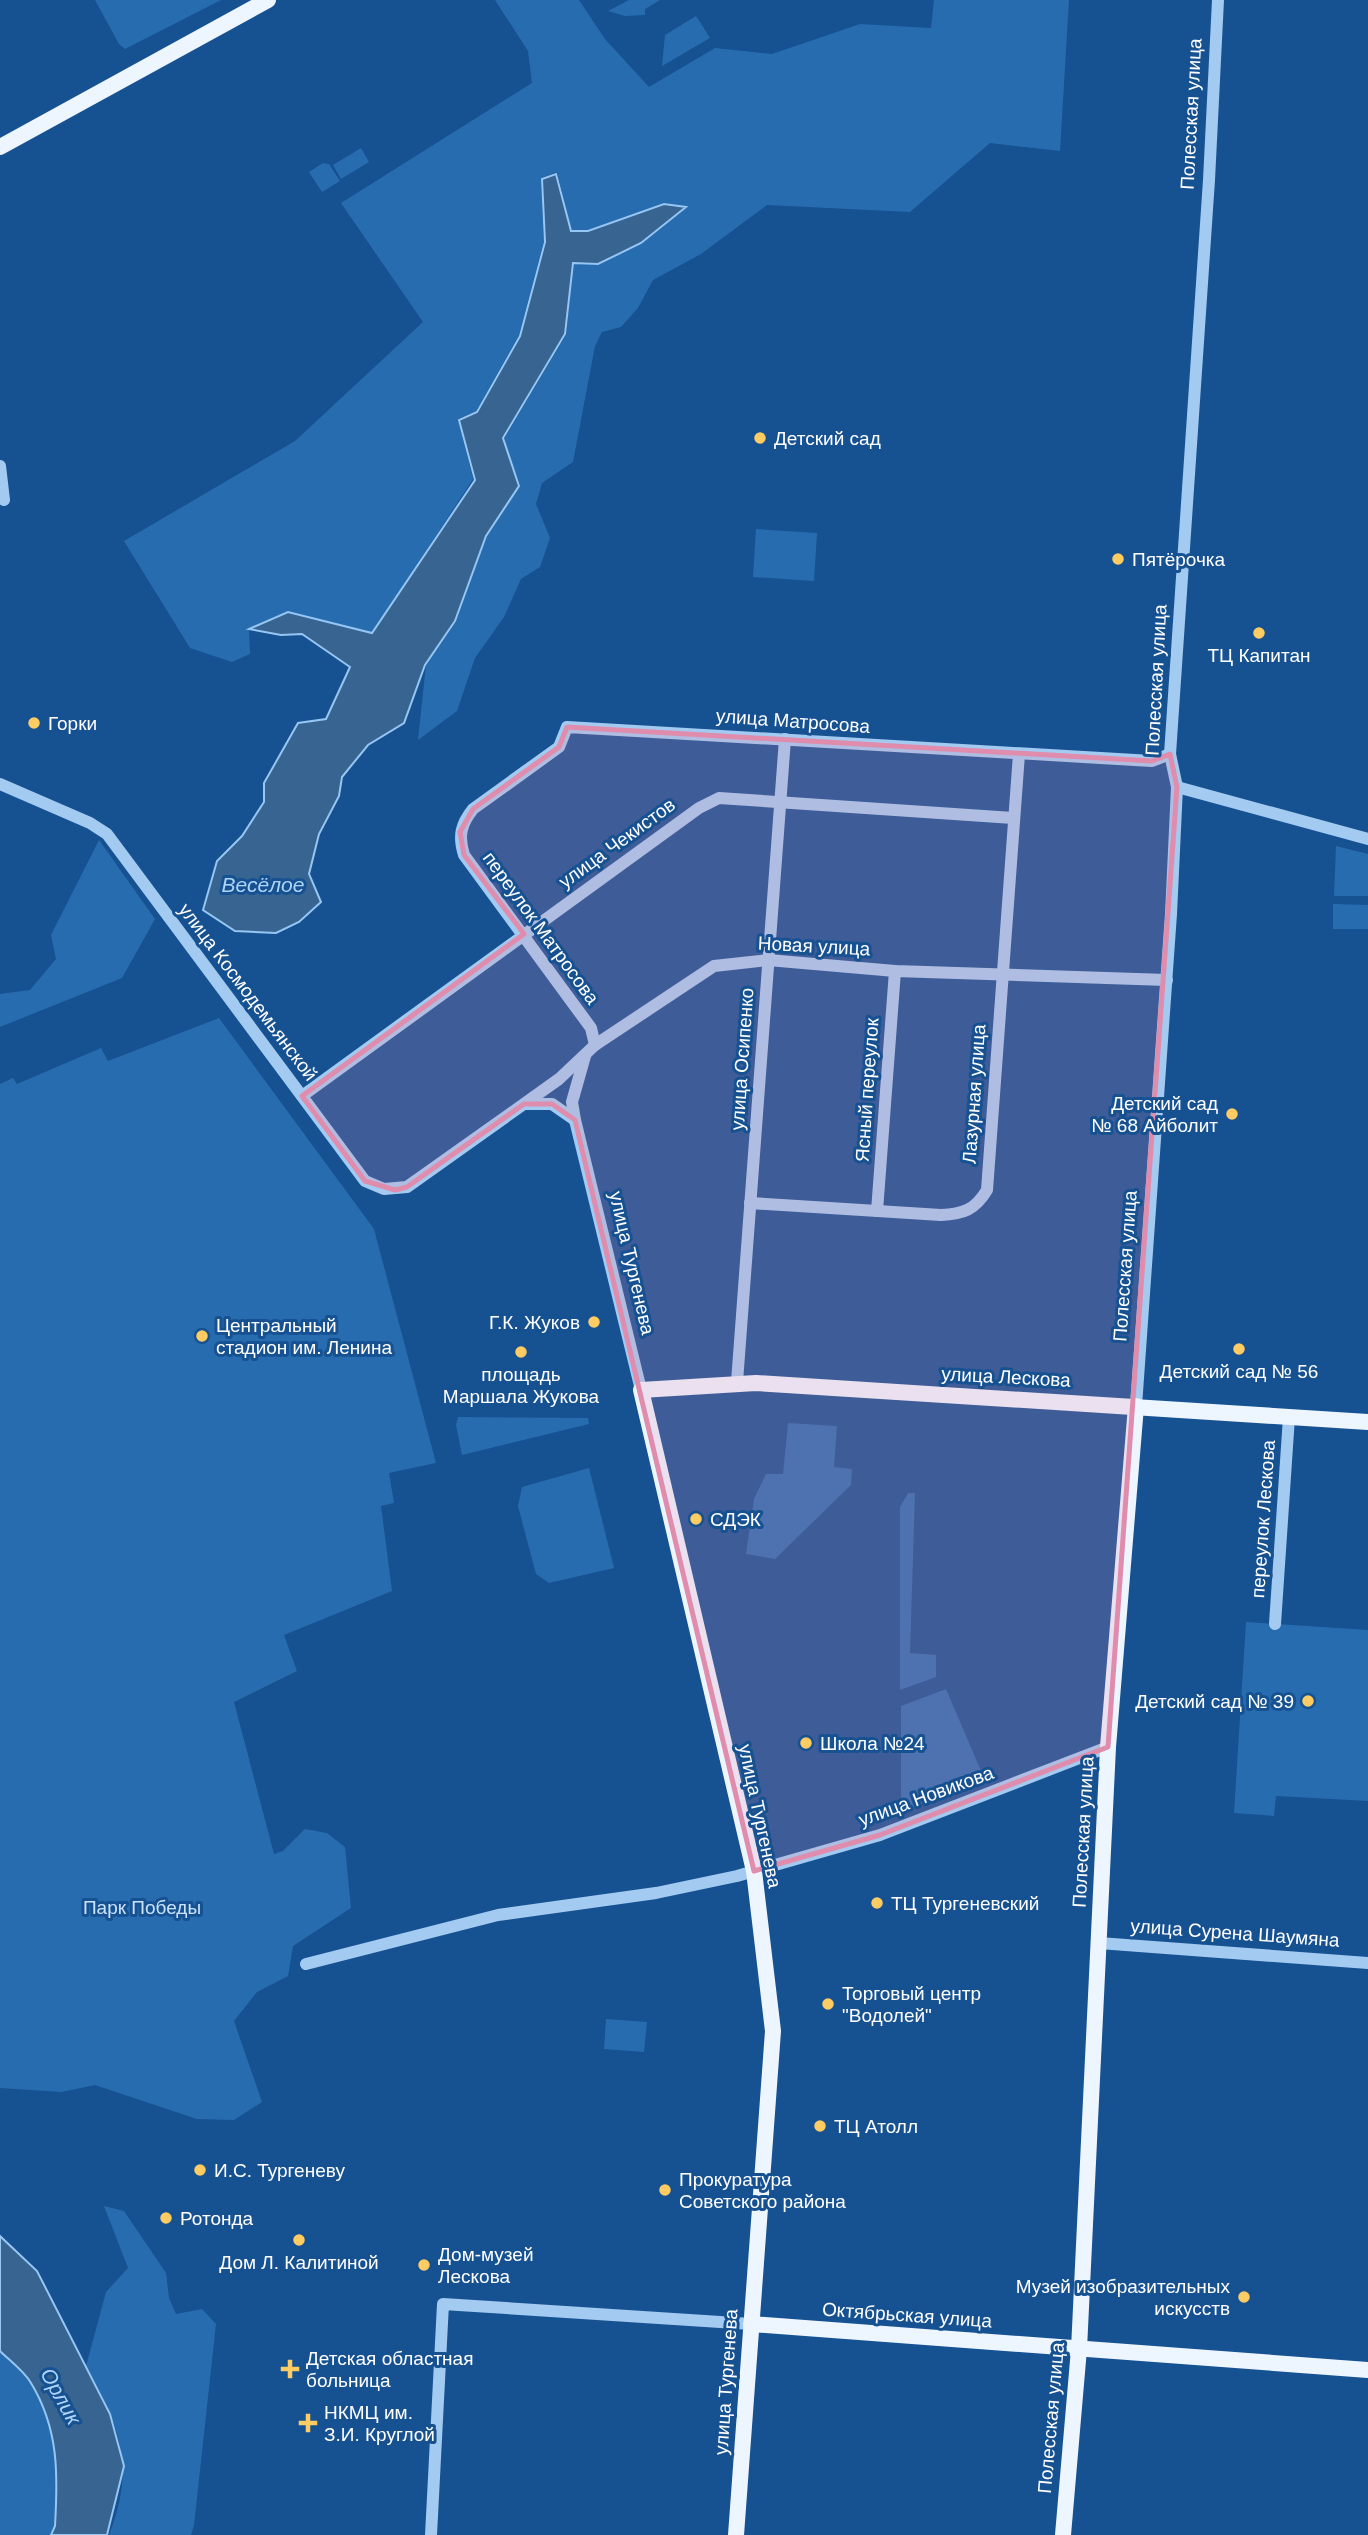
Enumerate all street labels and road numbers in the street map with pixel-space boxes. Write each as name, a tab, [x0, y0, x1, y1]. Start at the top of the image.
street label: Полесская улица	[1177, 37, 1205, 190]
street label: Полесская улица	[1142, 603, 1170, 756]
street label: улица Матросова	[715, 705, 871, 737]
street label: улица Чекистов	[555, 794, 679, 892]
street label: переулок Матросова	[479, 848, 604, 1009]
street label: улица Космодемьянской	[174, 899, 322, 1085]
street label: Новая улица	[757, 933, 871, 959]
street label: улица Осипенко	[727, 987, 757, 1131]
street label: Ясный переулок	[851, 1017, 883, 1163]
street label: Лазурная улица	[959, 1023, 989, 1165]
street label: улица Тургенева	[605, 1189, 659, 1337]
street label: Полесская улица	[1109, 1189, 1141, 1342]
street label: улица Лескова	[941, 1363, 1072, 1391]
street label: переулок Лескова	[1247, 1439, 1279, 1599]
street label: улица Тургенева	[734, 1742, 786, 1890]
street label: Полесская улица	[1069, 1755, 1097, 1908]
street label: улица Новикова	[856, 1762, 997, 1830]
street label: улица Сурена Шаумяна	[1130, 1915, 1341, 1951]
street label: Октябрьская улица	[821, 2299, 993, 2331]
street label: улица Тургенева	[710, 2308, 742, 2456]
street label: Полесская улица	[1034, 2341, 1068, 2494]

